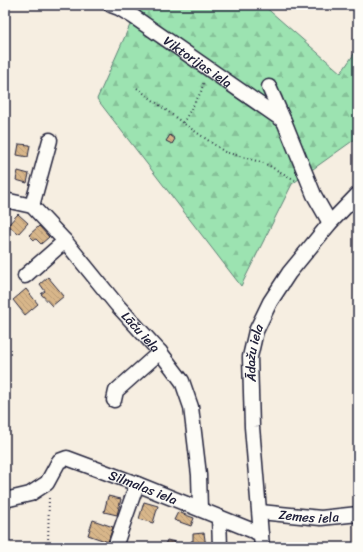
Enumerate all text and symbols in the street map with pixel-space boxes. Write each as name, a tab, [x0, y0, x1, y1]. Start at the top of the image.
street label: Viktorijas iela	[158, 30, 237, 94]
street label: Lāču iela	[116, 306, 166, 358]
street label: Ādažu iela	[238, 319, 270, 383]
street label: Silmalas iela	[105, 463, 181, 511]
street label: Zemes iela	[278, 503, 341, 530]

